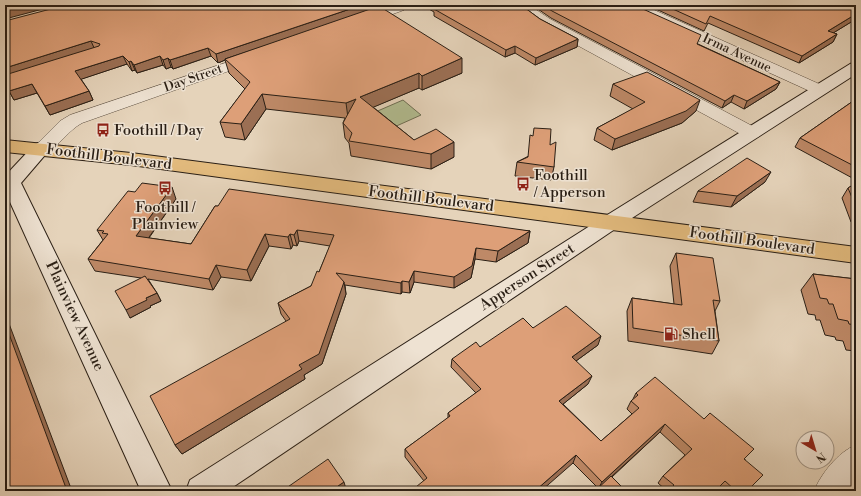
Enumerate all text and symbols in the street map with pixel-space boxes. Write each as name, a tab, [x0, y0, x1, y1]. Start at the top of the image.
street label: Irma Avenue	[700, 30, 774, 76]
street label: Day Street	[162, 60, 225, 95]
place label: Foothill / Day	[114, 121, 204, 140]
bus stop icon: Foothill / Day	[95, 122, 111, 138]
street label: Foothill Boulevard	[45, 140, 173, 174]
place label: Foothill / Apperson	[533, 166, 606, 202]
bus stop icon: Foothill / Apperson	[515, 176, 531, 192]
bus stop icon: Foothill / Plainview	[157, 180, 173, 196]
street label: Foothill Boulevard	[367, 182, 495, 216]
place label: Foothill / Plainview	[132, 198, 199, 234]
street label: Foothill Boulevard	[688, 223, 816, 259]
street label: Apperson Street	[475, 239, 579, 315]
street label: Plainview Avenue	[41, 258, 109, 374]
place label: Shell	[682, 325, 717, 344]
fuel station icon: Shell	[663, 326, 679, 342]
north arrow	[795, 430, 835, 470]
text: N	[813, 449, 828, 465]

